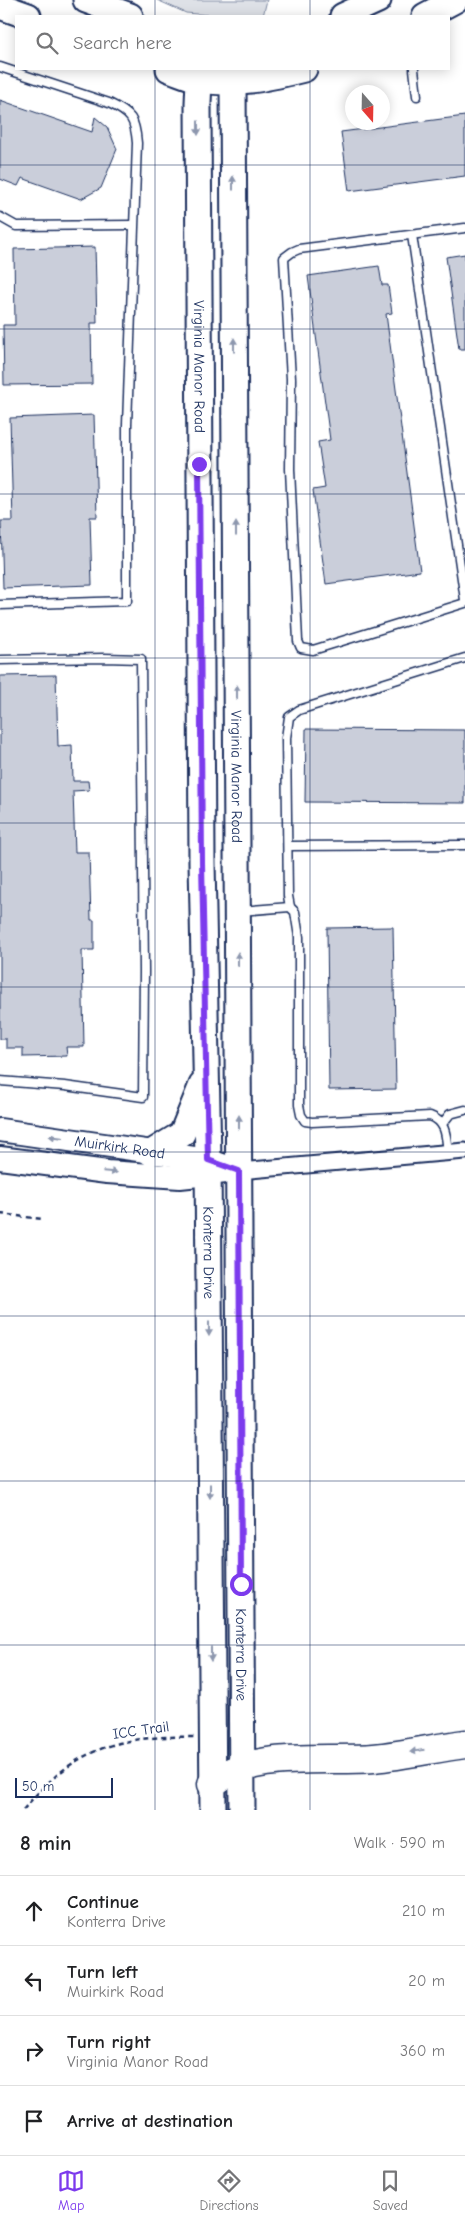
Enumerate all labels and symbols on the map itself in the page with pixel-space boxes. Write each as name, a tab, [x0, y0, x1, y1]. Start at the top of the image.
north arrow	[345, 85, 390, 130]
one-way arrow	[194, 121, 202, 137]
one-way arrow	[229, 175, 237, 191]
street label: Virginia Manor Road	[190, 300, 209, 433]
one-way arrow	[230, 337, 238, 353]
route end	[188, 453, 211, 476]
one-way arrow	[232, 521, 240, 537]
one-way arrow	[233, 684, 241, 700]
street label: Virginia Manor Road	[227, 710, 246, 843]
one-way arrow	[234, 951, 242, 967]
one-way arrow	[235, 1114, 243, 1130]
street label: Muirkirk Road	[73, 1132, 166, 1163]
one-way arrow	[48, 1133, 64, 1141]
one-way arrow	[102, 1168, 118, 1176]
street label: Konterra Drive	[199, 1206, 218, 1299]
one-way arrow	[205, 1321, 213, 1337]
one-way arrow	[206, 1483, 214, 1499]
route start	[230, 1573, 253, 1596]
street label: Konterra Drive	[232, 1608, 250, 1702]
one-way arrow	[207, 1646, 215, 1662]
street label: ICC Trail	[112, 1717, 170, 1743]
one-way arrow	[408, 1747, 424, 1755]
scale bar	[15, 1775, 112, 1798]

